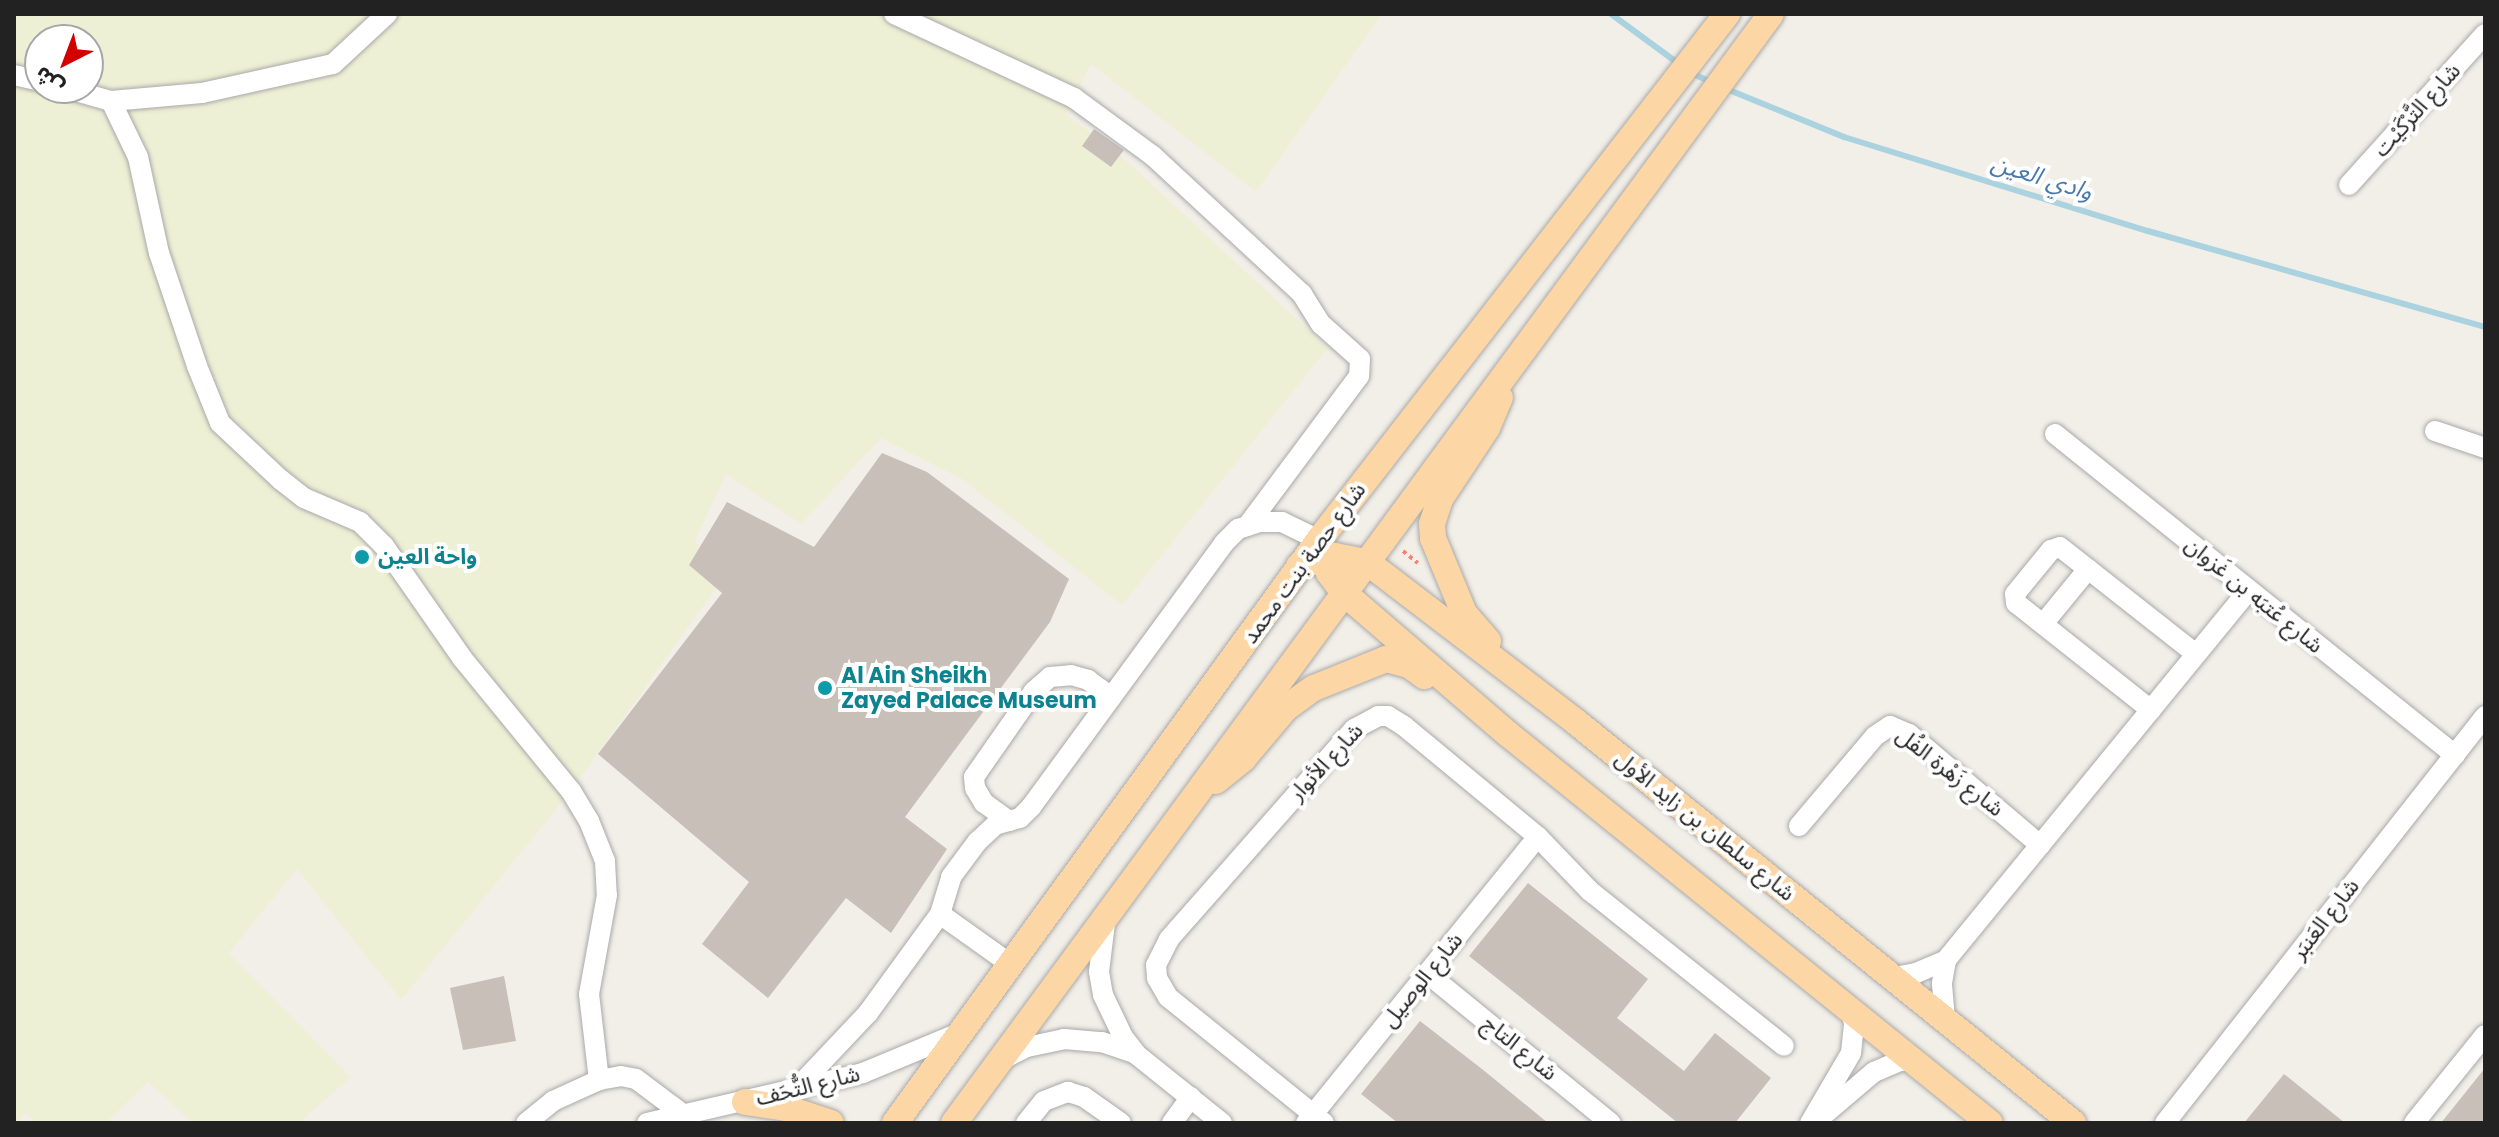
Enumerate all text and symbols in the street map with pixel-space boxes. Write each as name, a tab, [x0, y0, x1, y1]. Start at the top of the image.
north arrow	[24, 24, 104, 104]
street label: شارع التَّرْكَيْت	[2368, 58, 2466, 162]
text: ش	[27, 59, 71, 102]
water label: وادي العين	[1988, 148, 2096, 206]
street label: شارع حصة بنت محمد	[1237, 477, 1371, 649]
street label: شارع عُتبَه بن غَزوان	[2180, 531, 2328, 659]
place label: واحة العين	[378, 544, 477, 570]
marker: واحة العين	[353, 548, 371, 566]
place label: Al Ain Sheikh Zayed Palace Museum	[841, 662, 1097, 714]
marker: Al Ain Sheikh Zayed Palace Museum	[816, 679, 834, 697]
street label: شارع الأنوار	[1283, 718, 1369, 806]
street label: شارع زَهْرة الفُل	[1891, 722, 2009, 822]
street label: شارع سلطان بن زايد الأول	[1610, 745, 1800, 907]
street label: شارع العَنبَر	[2285, 873, 2365, 965]
street label: شارع الوصيل	[1376, 927, 1468, 1033]
street label: شارع التاج	[1477, 1010, 1563, 1086]
street label: شارع التُّحَف	[753, 1060, 863, 1112]

